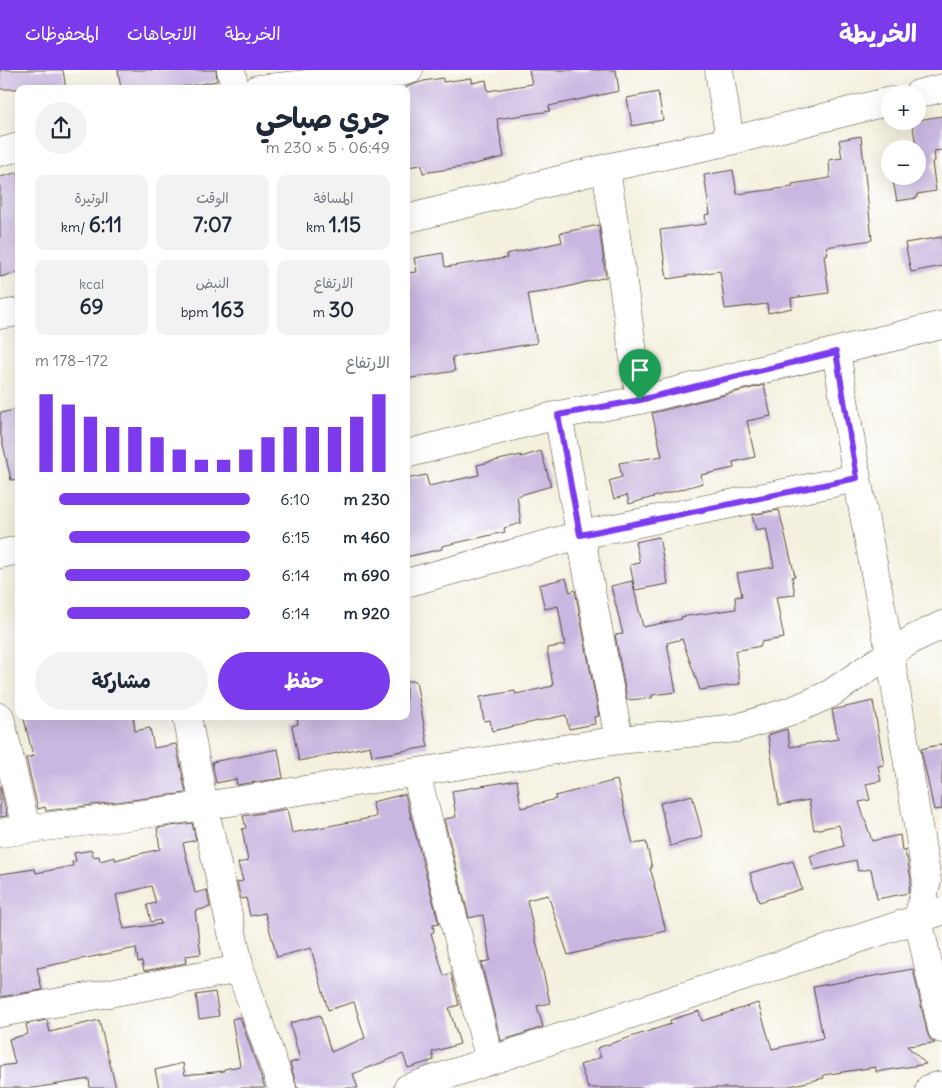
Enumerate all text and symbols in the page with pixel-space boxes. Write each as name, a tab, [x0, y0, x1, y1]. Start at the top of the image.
text: الخريطة	[839, 18, 917, 48]
text: المحفوظات	[25, 22, 99, 45]
text: الاتجاهات	[127, 22, 197, 45]
text: الخريطة	[225, 22, 281, 45]
map controls	[881, 85, 926, 185]
button: +	[881, 85, 926, 130]
text: جري صباحي	[255, 100, 390, 136]
button: share	[35, 102, 87, 154]
text: 06:49 · 5 × 230 m	[266, 137, 390, 157]
button: −	[881, 140, 926, 185]
text: الوتيرة	[75, 189, 108, 207]
text: الوقت	[196, 189, 229, 207]
text: المسافة	[314, 189, 353, 207]
text: 6:11	[89, 211, 122, 238]
text: 7:07	[193, 211, 232, 238]
text: 1.15	[329, 211, 361, 238]
text: /km	[61, 218, 89, 236]
text: km	[306, 218, 329, 236]
text: النبض	[196, 274, 229, 292]
text: الارتفاع	[314, 274, 353, 292]
text: kcal	[79, 275, 104, 293]
text: 69	[79, 293, 104, 320]
text: 163	[212, 296, 244, 323]
text: 30	[328, 296, 354, 323]
text: bpm	[181, 303, 212, 321]
text: m	[313, 303, 328, 321]
pin	[619, 349, 661, 400]
text: 172–178 m	[35, 350, 108, 370]
text: الارتفاع	[345, 352, 390, 372]
icon: arrive	[626, 356, 654, 384]
text: 6:10	[280, 489, 310, 509]
text: 230 m	[344, 489, 390, 509]
text: 6:15	[282, 527, 310, 547]
text: 460 m	[343, 527, 390, 547]
text: 6:14	[282, 565, 310, 585]
text: 690 m	[343, 565, 390, 585]
text: 6:14	[282, 603, 310, 623]
text: 920 m	[344, 603, 390, 623]
button: مشاركة	[35, 652, 208, 710]
button: حفظ	[218, 652, 390, 710]

